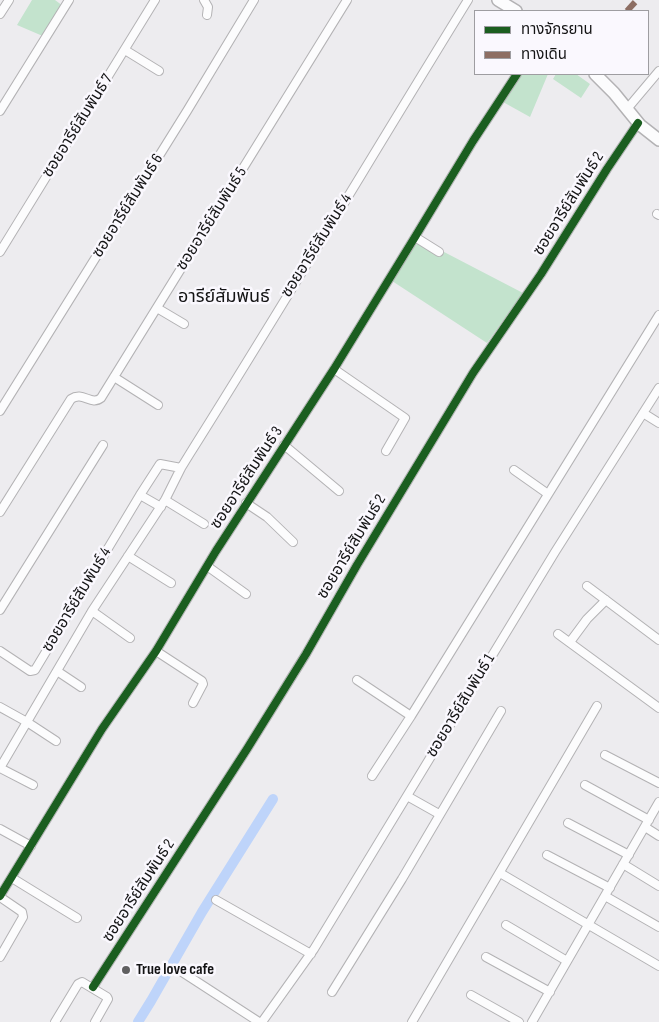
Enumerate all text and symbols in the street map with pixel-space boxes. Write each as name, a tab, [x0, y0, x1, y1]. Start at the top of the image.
legend	[474, 10, 649, 75]
text: ทางจักรยาน	[521, 20, 593, 39]
text: ทางเดิน	[521, 45, 567, 64]
street label: ซอยอารีย์สัมพันธ์ 7	[39, 71, 117, 181]
street label: ซอยอารีย์สัมพันธ์ 2	[530, 149, 608, 259]
street label: ซอยอารีย์สัมพันธ์ 6	[88, 151, 168, 261]
street label: ซอยอารีย์สัมพันธ์ 5	[173, 164, 251, 274]
street label: ซอยอารีย์สัมพันธ์ 4	[277, 191, 357, 301]
district label: อารีย์สัมพันธ์	[178, 286, 270, 308]
street label: ซอยอารีย์สัมพันธ์ 3	[207, 423, 287, 533]
street label: ซอยอารีย์สัมพันธ์ 2	[313, 491, 391, 603]
street label: ซอยอารีย์สัมพันธ์ 4	[38, 544, 116, 656]
street label: ซอยอารีย์สัมพันธ์ 1	[423, 651, 499, 761]
street label: ซอยอารีย์สัมพันธ์ 2	[99, 836, 179, 946]
place label: True love cafe	[136, 960, 214, 980]
marker: True love cafe	[120, 964, 132, 976]

